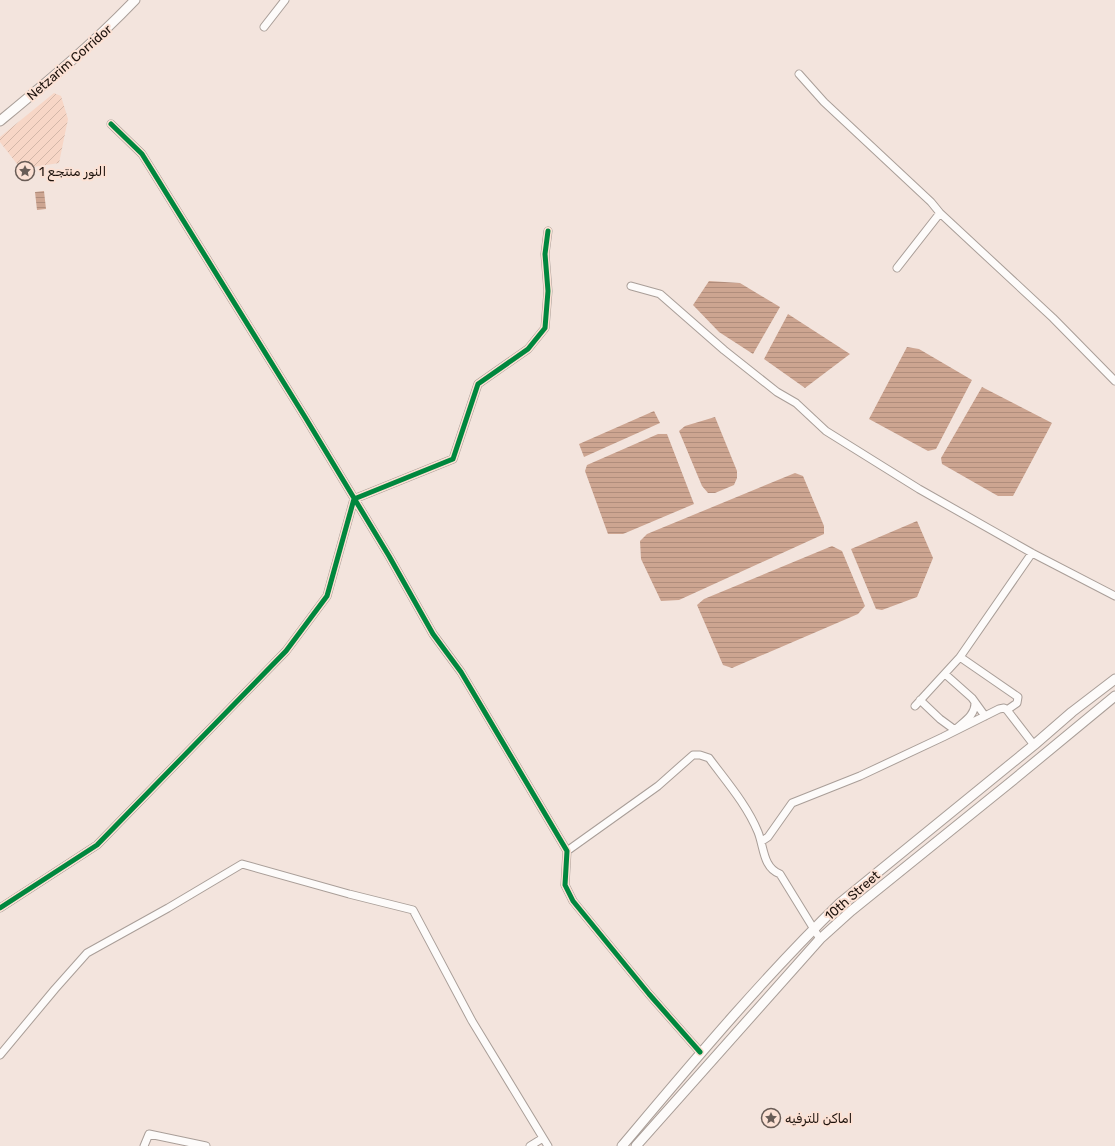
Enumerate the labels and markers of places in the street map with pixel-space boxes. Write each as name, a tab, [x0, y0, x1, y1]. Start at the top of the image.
place icon: 1 النور منتجع	[14, 160, 36, 182]
place label: 1 النور منتجع	[39, 164, 106, 182]
place icon: اماكن للترفيه	[760, 1107, 782, 1129]
place label: اماكن للترفيه	[785, 1111, 852, 1127]

